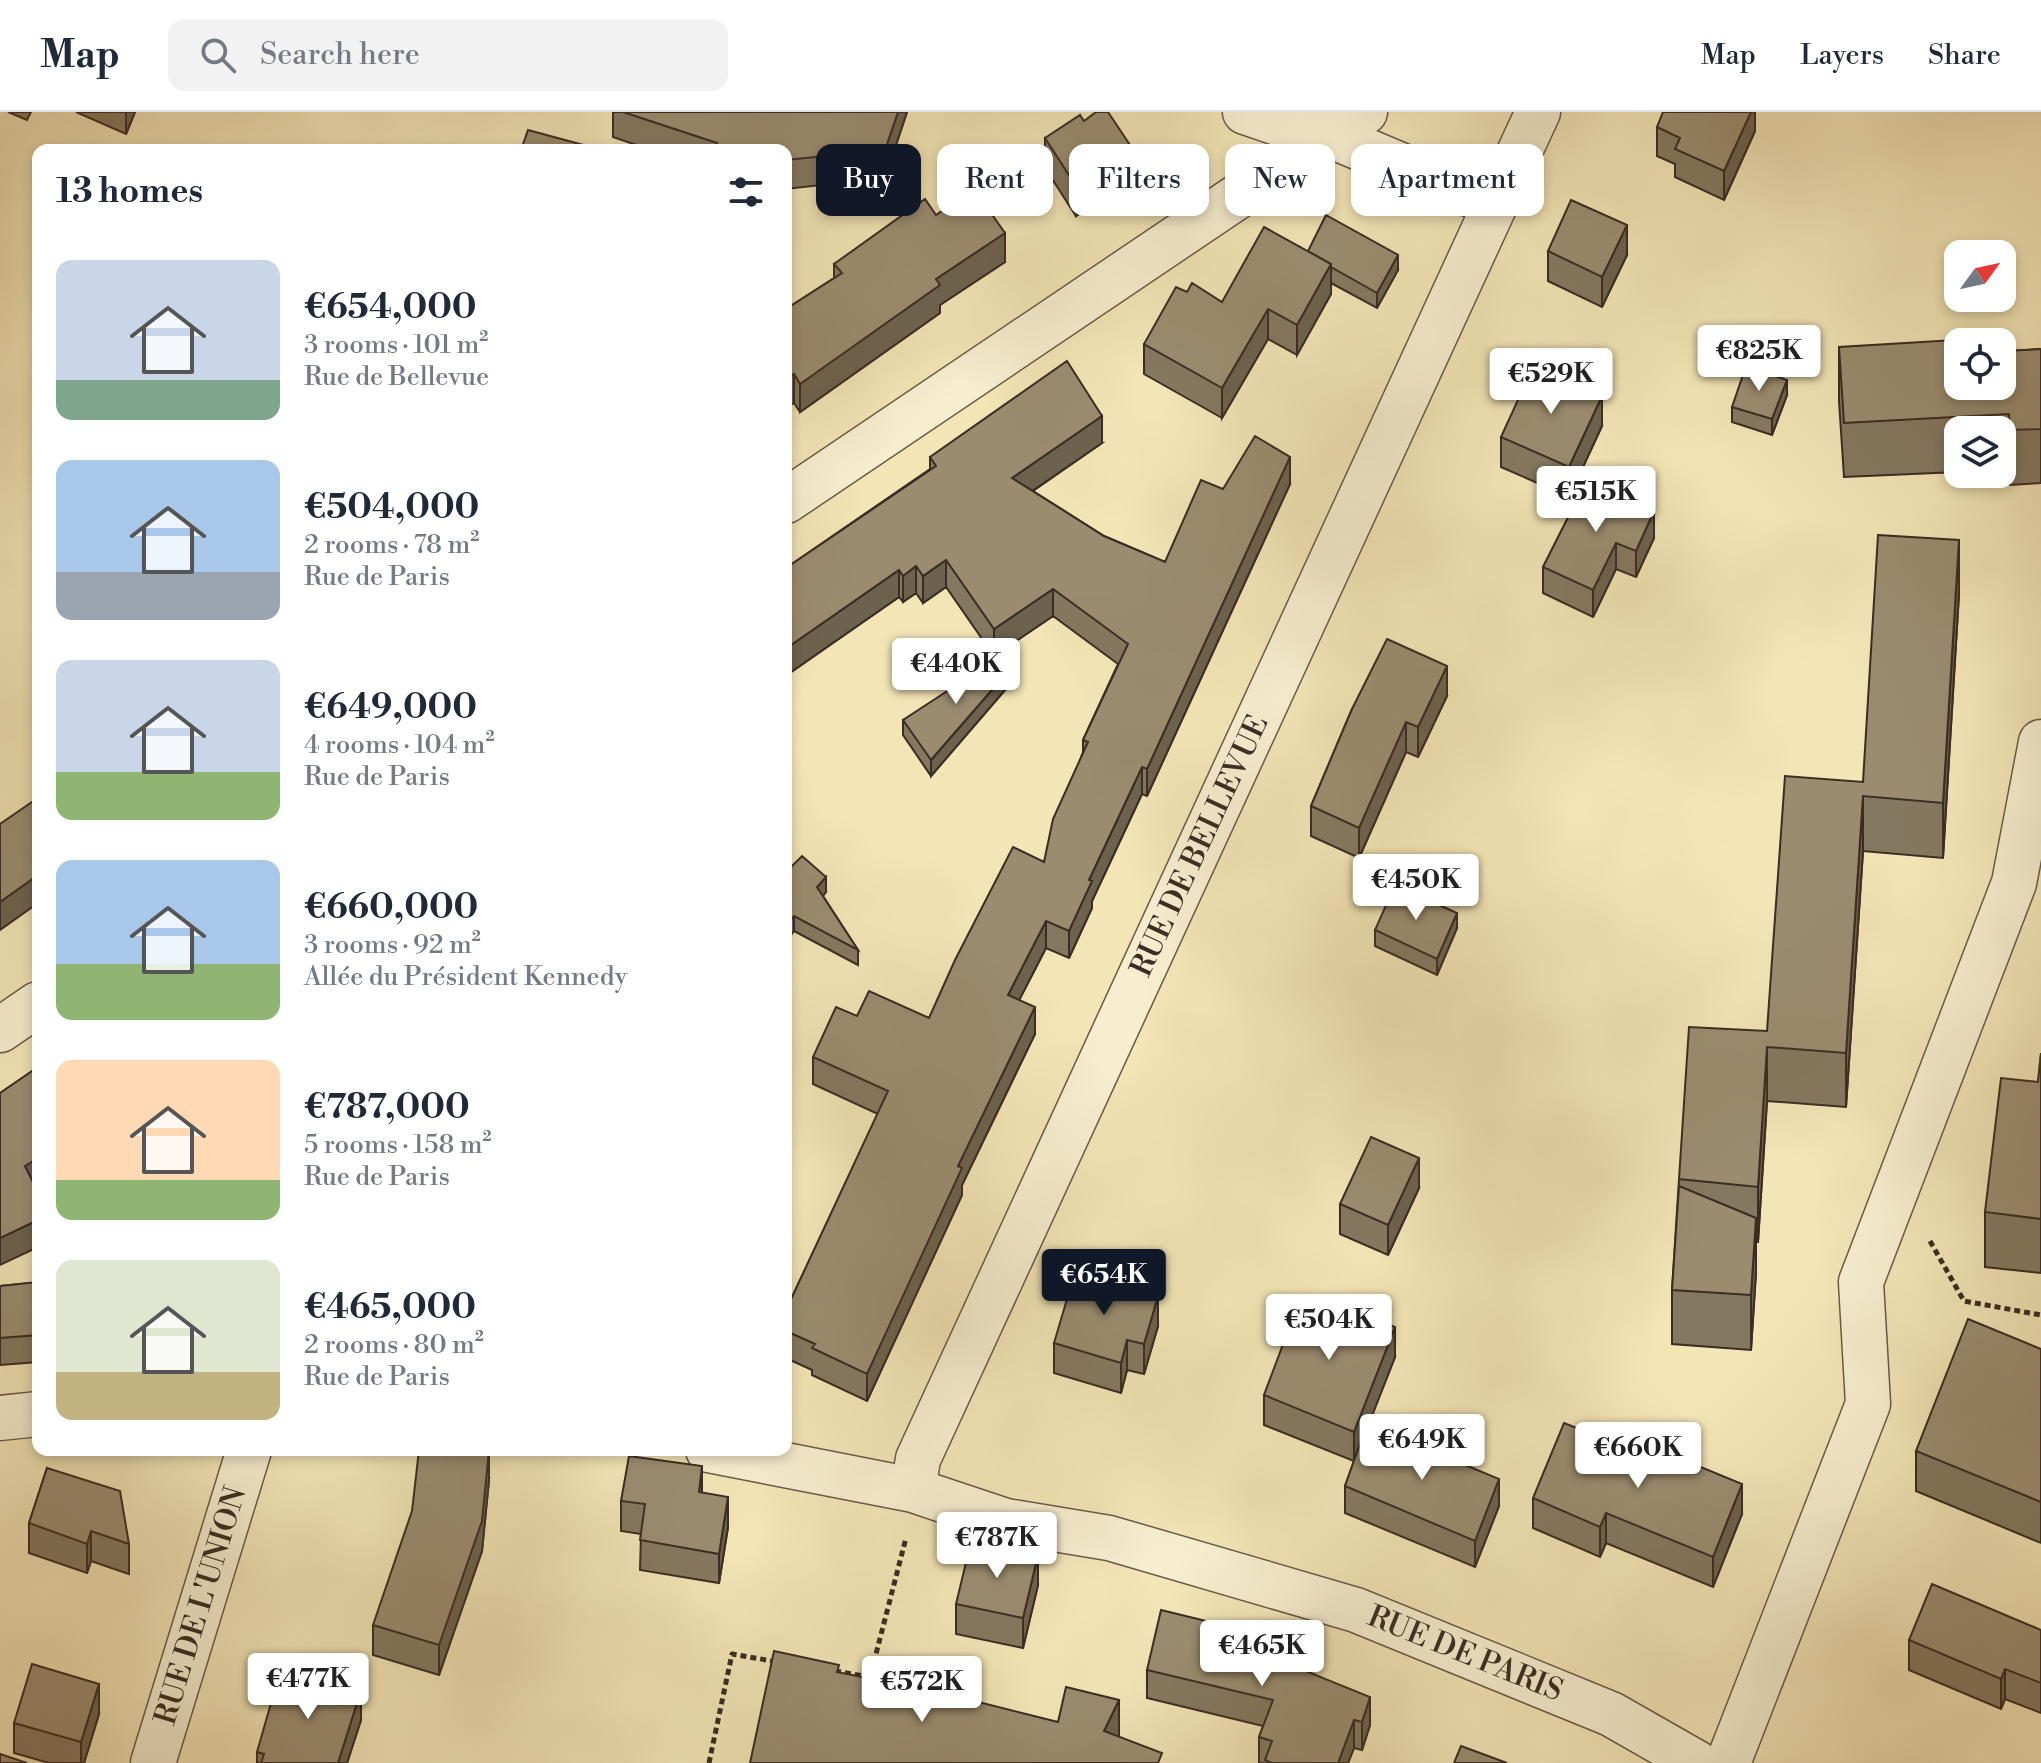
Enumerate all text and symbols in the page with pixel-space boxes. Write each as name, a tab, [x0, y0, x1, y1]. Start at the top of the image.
search box	[168, 19, 728, 91]
text: Map	[40, 32, 120, 79]
icon: search	[196, 33, 240, 77]
text: Search here	[260, 36, 420, 74]
text: Map	[1701, 38, 1756, 73]
text: Layers	[1800, 38, 1884, 73]
text: Share	[1928, 38, 2001, 73]
chip: Buy	[816, 144, 921, 216]
chip: Rent	[937, 144, 1053, 216]
chip: Filters	[1069, 144, 1209, 216]
chip: New	[1225, 144, 1335, 216]
chip: Apartment	[1351, 144, 1544, 216]
icon: filters	[724, 170, 768, 214]
text: 13 homes	[56, 171, 203, 213]
north arrow	[1944, 240, 2016, 312]
map controls	[1944, 240, 2016, 488]
text: €654,000	[304, 287, 477, 329]
icon: home	[120, 292, 216, 388]
pin: €825K	[1703, 325, 1815, 393]
button: locate	[1944, 328, 2016, 400]
text: 3 rooms · 101 m²	[304, 329, 488, 361]
text: €825K	[1716, 335, 1802, 367]
pin: €529K	[1495, 348, 1607, 416]
text: €529K	[1508, 358, 1594, 390]
text: Rue de Bellevue	[304, 361, 489, 393]
button: layers	[1944, 416, 2016, 488]
pin: €515K	[1540, 466, 1652, 534]
text: €515K	[1555, 476, 1637, 508]
text: €504,000	[304, 487, 479, 529]
icon: home	[120, 492, 216, 588]
text: 2 rooms · 78 m²	[304, 529, 479, 561]
text: Rue de Paris	[304, 561, 450, 593]
pin: €440K	[900, 638, 1012, 706]
text: €440K	[910, 648, 1002, 680]
text: €649,000	[304, 687, 477, 729]
icon: home	[120, 692, 216, 788]
street label: RUE DE BELLEVUE	[1123, 709, 1277, 983]
text: 4 rooms · 104 m²	[304, 729, 494, 761]
text: Rue de Paris	[304, 761, 450, 793]
pin: €450K	[1360, 854, 1472, 922]
text: €450K	[1371, 864, 1461, 896]
text: €660,000	[304, 887, 478, 929]
icon: home	[120, 892, 216, 988]
text: 3 rooms · 92 m²	[304, 929, 481, 961]
text: Allée du Président Kennedy	[304, 961, 627, 993]
text: €787,000	[304, 1087, 470, 1129]
icon: home	[120, 1092, 216, 1188]
text: 5 rooms · 158 m²	[304, 1129, 492, 1161]
text: Rue de Paris	[304, 1161, 450, 1193]
pin: €654K	[1048, 1249, 1160, 1317]
text: €654K	[1060, 1259, 1148, 1291]
text: €465,000	[304, 1287, 476, 1329]
icon: home	[120, 1292, 216, 1388]
pin: €504K	[1273, 1294, 1385, 1362]
text: €504K	[1284, 1304, 1374, 1336]
text: 2 rooms · 80 m²	[304, 1329, 484, 1361]
text: Rue de Paris	[304, 1361, 450, 1393]
pin: €649K	[1366, 1414, 1478, 1482]
pin: €660K	[1582, 1422, 1694, 1490]
text: €649K	[1378, 1424, 1466, 1456]
text: €660K	[1593, 1432, 1683, 1464]
street label: RUE DE L'UNION	[147, 1482, 255, 1730]
pin: €787K	[941, 1512, 1053, 1580]
text: €787K	[955, 1522, 1039, 1554]
street label: RUE DE PARIS	[1362, 1598, 1568, 1710]
pin: €465K	[1206, 1620, 1318, 1688]
text: €465K	[1218, 1630, 1306, 1662]
pin: €477K	[252, 1653, 364, 1721]
pin: €572K	[866, 1656, 978, 1724]
text: €477K	[266, 1663, 350, 1695]
text: €572K	[880, 1666, 964, 1698]

